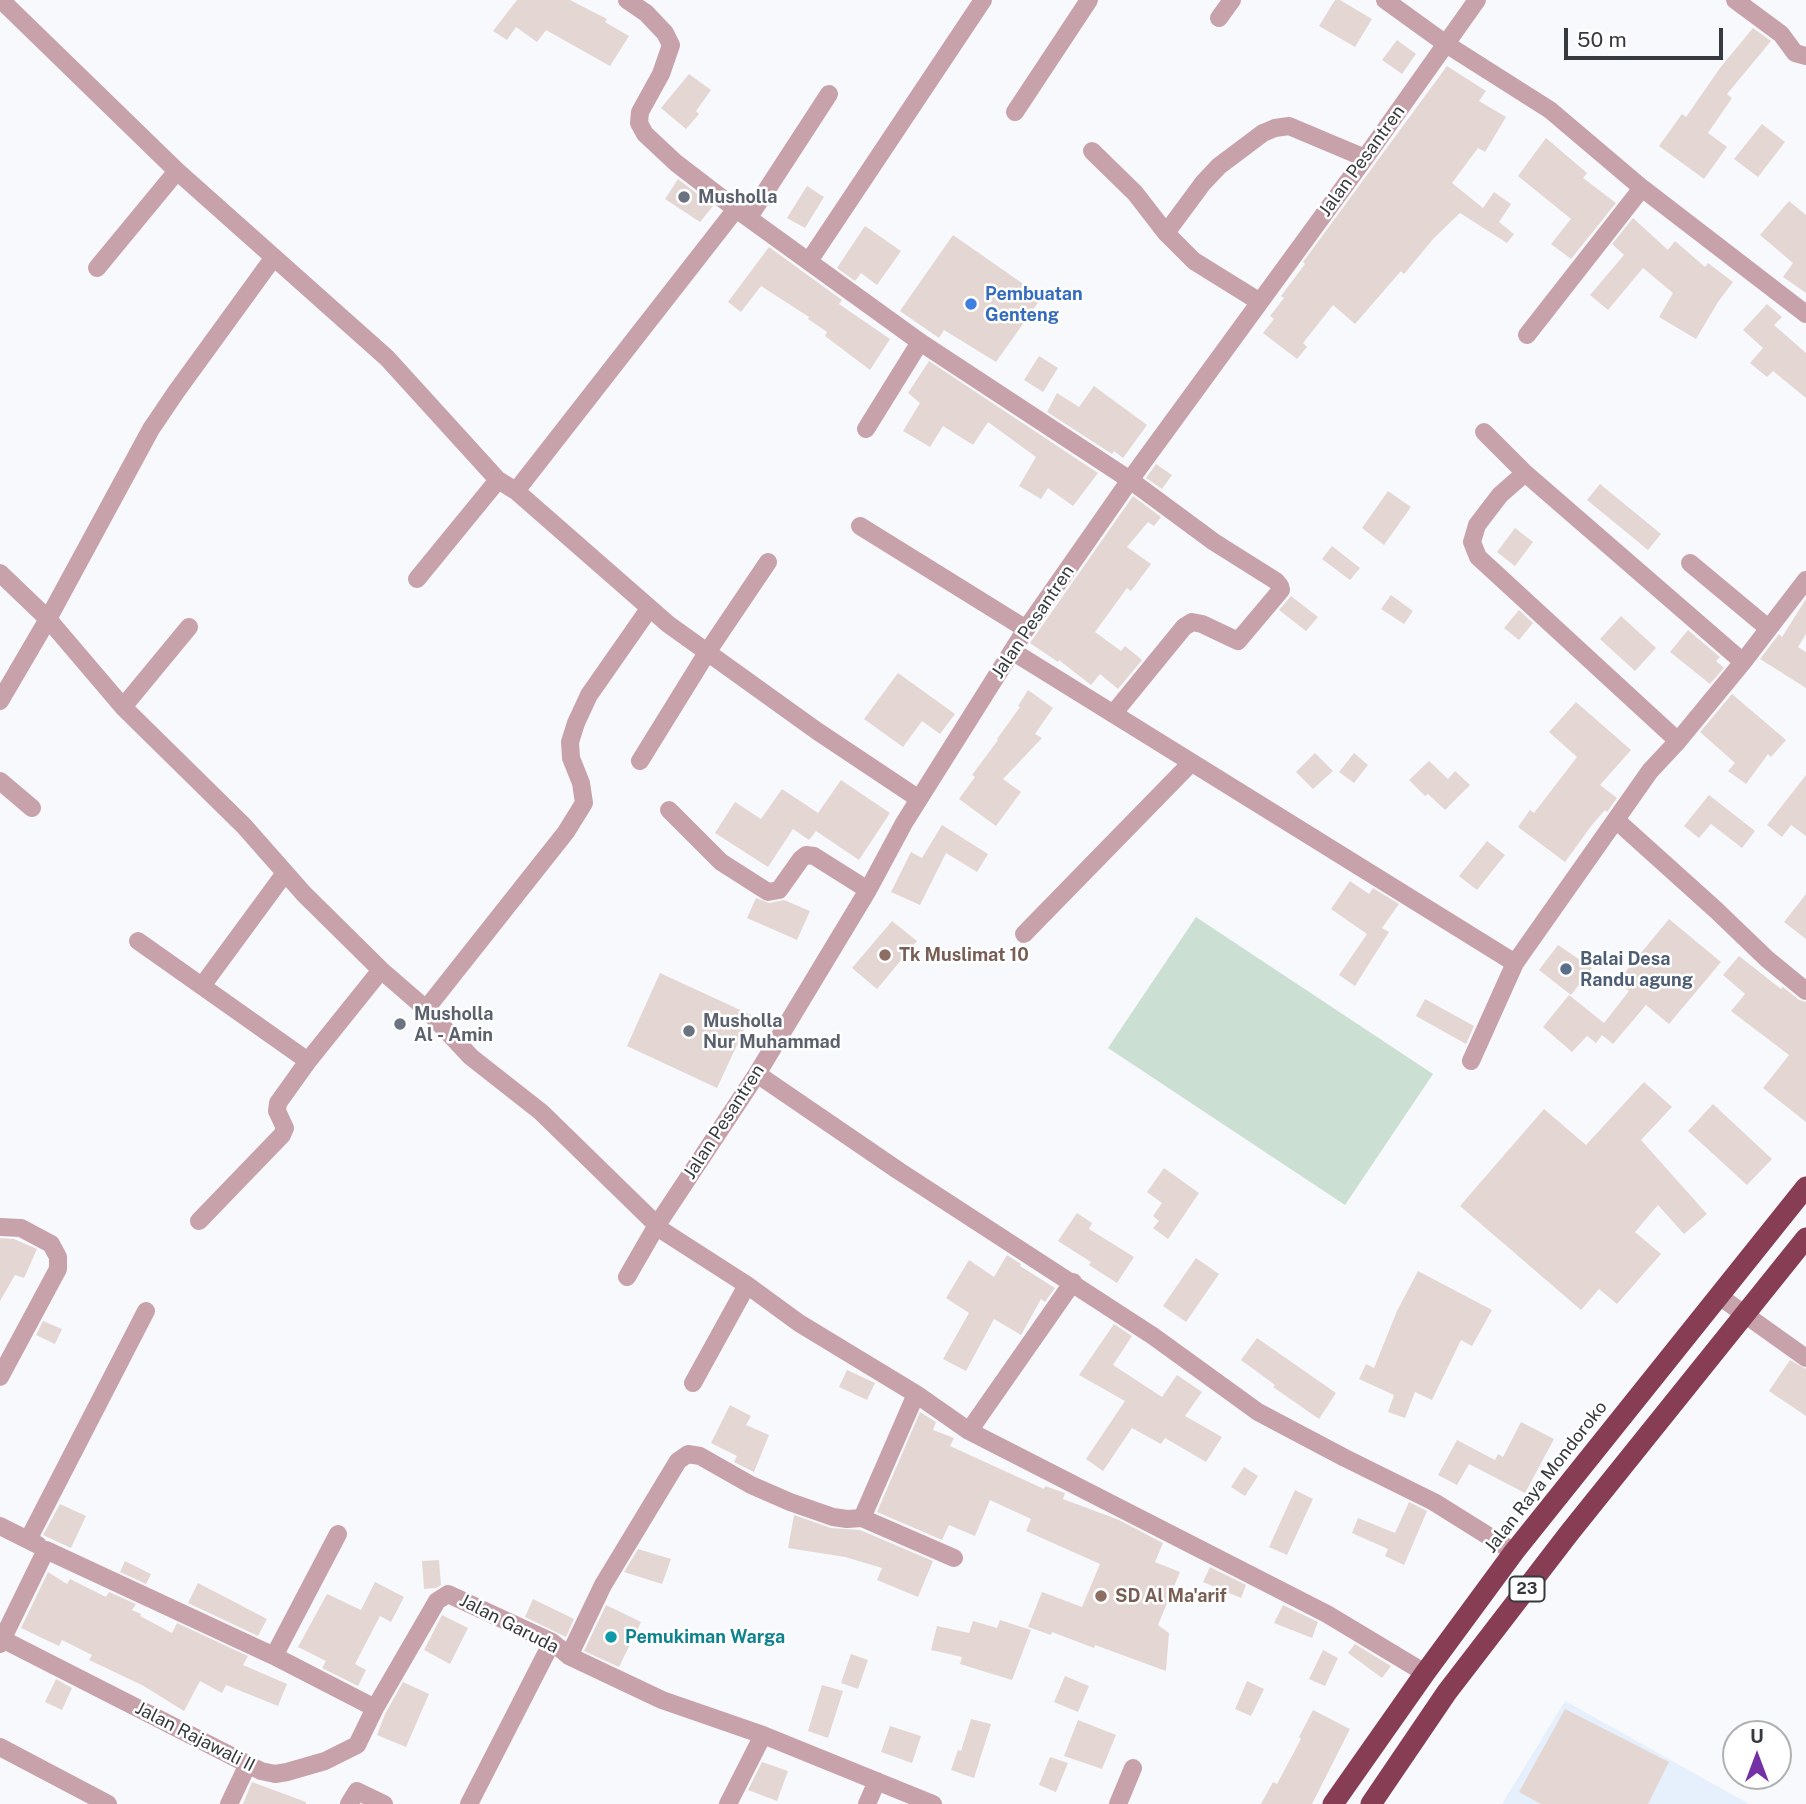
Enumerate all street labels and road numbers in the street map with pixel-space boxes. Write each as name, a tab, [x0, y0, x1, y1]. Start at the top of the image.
street label: Jalan Pesantren	[1314, 101, 1410, 221]
street label: Jalan Pesantren	[987, 561, 1079, 683]
street label: Jalan Pesantren	[679, 1061, 769, 1183]
street label: Jalan Raya Mondoroko	[1480, 1397, 1612, 1557]
road number: 23	[1510, 1576, 1544, 1602]
street label: Jalan Garuda	[456, 1590, 562, 1658]
street label: Jalan Rajawali II	[132, 1698, 258, 1776]

